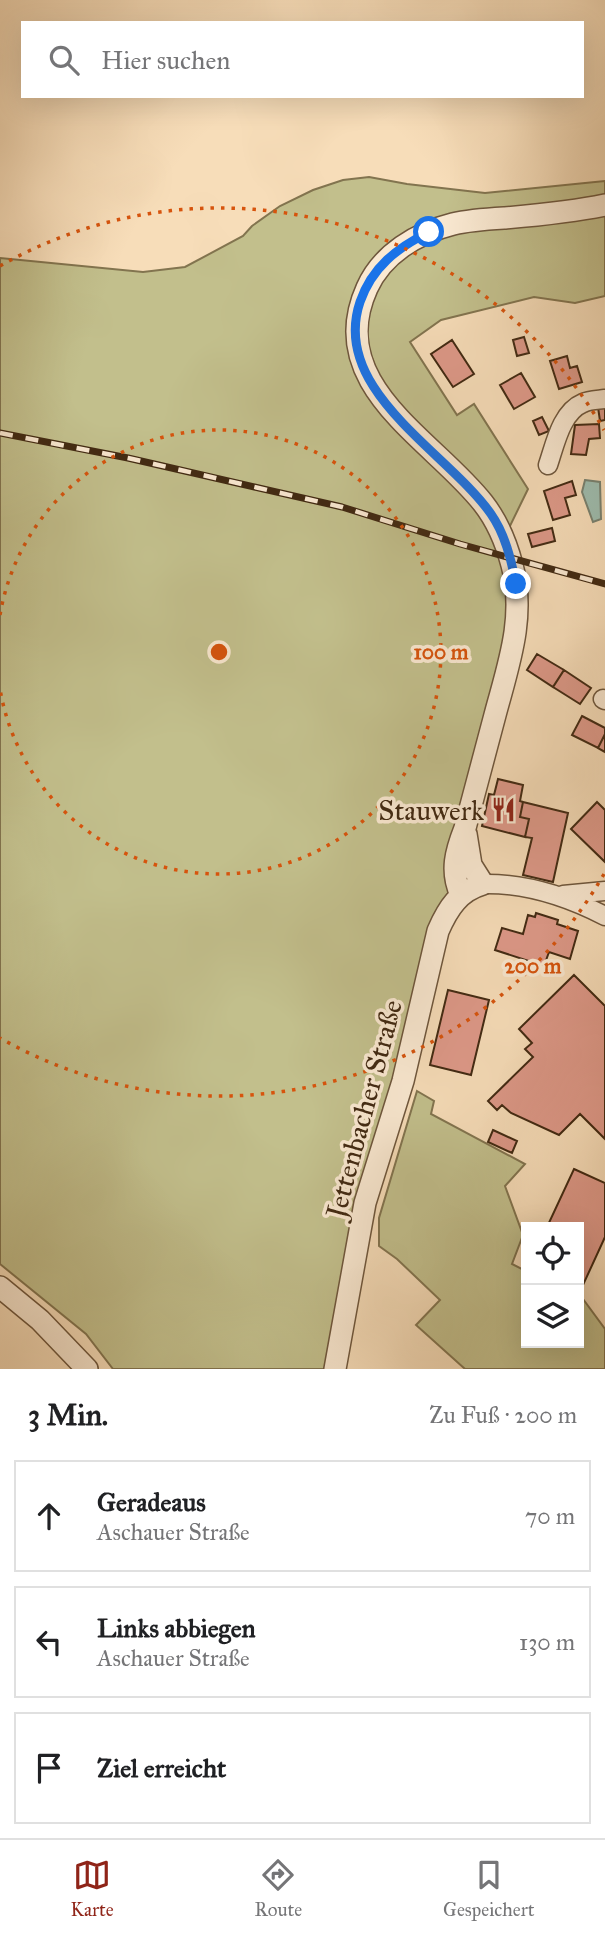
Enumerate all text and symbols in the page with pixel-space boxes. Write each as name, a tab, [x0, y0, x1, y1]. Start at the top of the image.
search box	[21, 21, 584, 98]
icon: search	[45, 41, 83, 79]
text: Hier suchen	[101, 44, 230, 76]
route start	[413, 216, 444, 247]
route end	[500, 568, 531, 599]
text: 100 m	[414, 639, 469, 665]
centre of rings	[207, 640, 231, 664]
place label: Stauwerk	[378, 793, 484, 828]
restaurant icon: Stauwerk	[490, 796, 518, 824]
text: 200 m	[505, 953, 562, 979]
street label: Jettenbacher Straße	[317, 996, 410, 1225]
map controls	[521, 1222, 584, 1348]
button: locate	[521, 1222, 584, 1285]
button: layers	[521, 1285, 584, 1348]
text: 3 Min.	[28, 1397, 108, 1433]
text: Zu Fuß · 200 m	[429, 1401, 577, 1429]
text: Geradeaus	[97, 1486, 206, 1518]
icon: ahead	[30, 1497, 68, 1535]
text: 70 m	[525, 1502, 575, 1530]
text: Aschauer Straße	[97, 1518, 250, 1546]
text: Links abbiegen	[97, 1612, 256, 1644]
icon: left	[30, 1623, 68, 1661]
text: 130 m	[519, 1628, 575, 1656]
text: Aschauer Straße	[97, 1644, 250, 1672]
icon: arrive	[30, 1749, 68, 1787]
text: Ziel erreicht	[97, 1752, 226, 1784]
tab: Karte	[70, 1856, 114, 1921]
tab: Route	[255, 1856, 302, 1921]
tab: Gespeichert	[443, 1856, 535, 1921]

